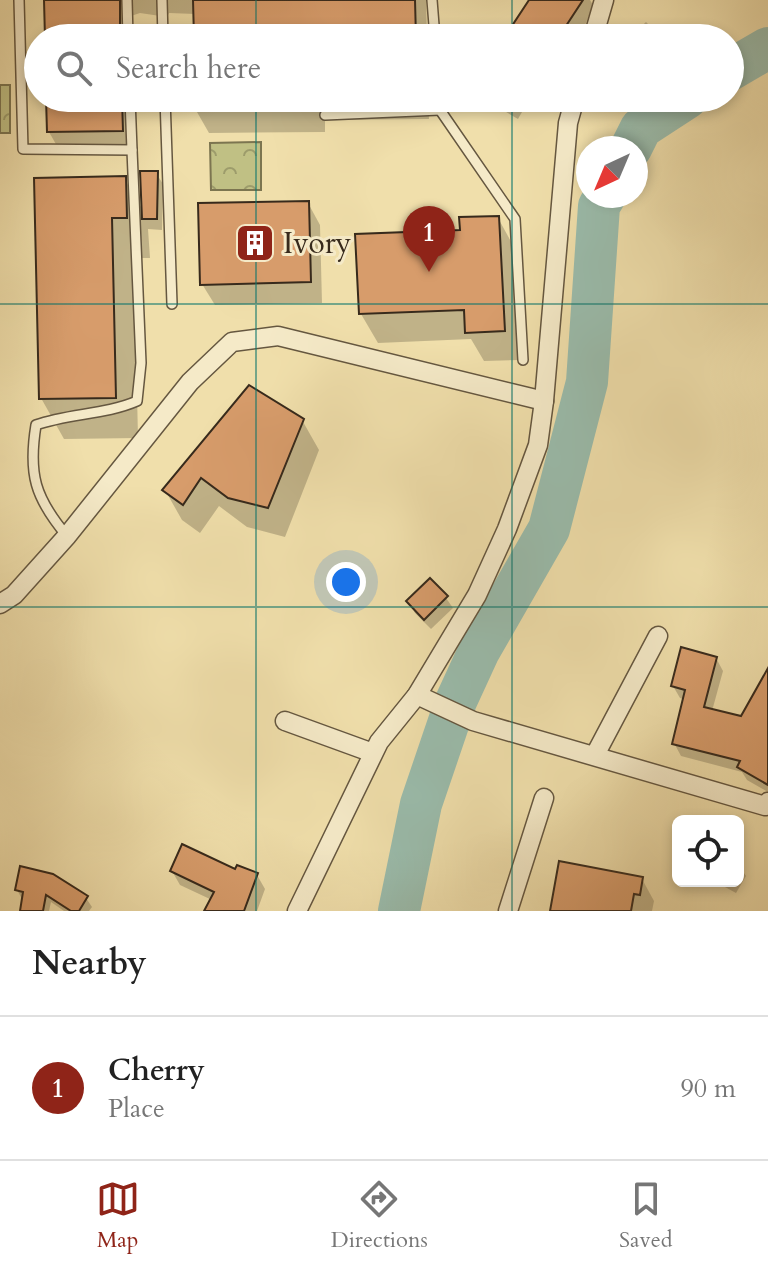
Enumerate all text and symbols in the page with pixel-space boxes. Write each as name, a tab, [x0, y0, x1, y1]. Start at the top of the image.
search box	[24, 24, 744, 112]
icon: search	[52, 46, 96, 90]
text: Search here	[116, 48, 261, 89]
north arrow	[576, 136, 648, 208]
pin: 1	[403, 206, 455, 272]
building icon: Ivory	[234, 222, 276, 264]
place label: Ivory	[283, 223, 352, 264]
your location	[326, 562, 366, 602]
map controls	[672, 815, 744, 887]
button: locate	[672, 815, 744, 887]
text: Nearby	[32, 940, 147, 986]
text: Cherry	[108, 1050, 205, 1091]
text: 1	[51, 1071, 65, 1106]
text: 90 m	[680, 1071, 736, 1106]
text: Place	[108, 1091, 165, 1126]
tab: Map	[96, 1177, 140, 1255]
tab: Directions	[331, 1177, 428, 1255]
tab: Saved	[619, 1177, 672, 1255]

